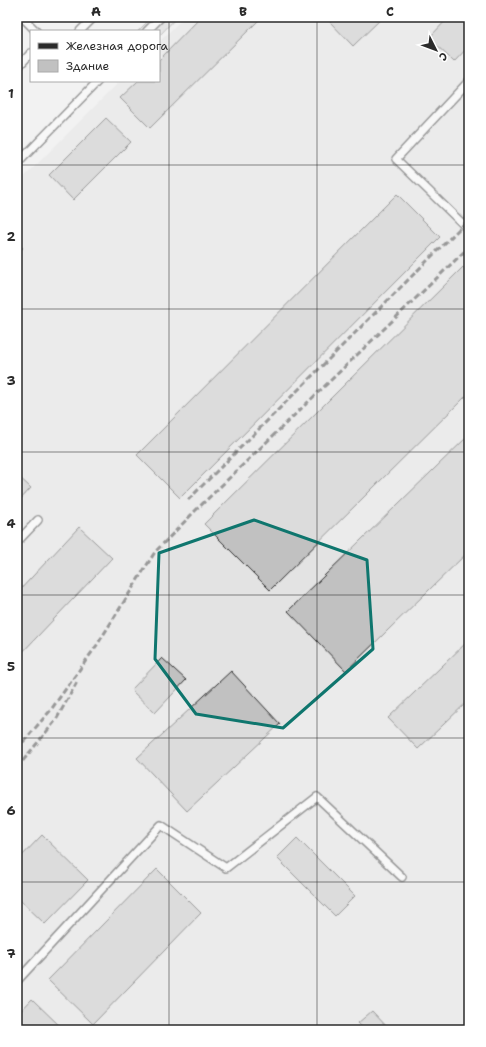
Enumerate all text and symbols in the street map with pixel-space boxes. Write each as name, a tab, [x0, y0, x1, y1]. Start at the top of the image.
text: A	[91, 3, 101, 20]
text: B	[239, 3, 247, 20]
text: C	[386, 3, 394, 20]
legend	[30, 30, 160, 82]
north arrow	[416, 30, 456, 70]
text: Железная дорога	[66, 38, 169, 54]
text: С	[435, 49, 451, 64]
text: Здание	[66, 58, 110, 74]
text: 1	[8, 85, 14, 102]
text: 2	[6, 228, 16, 245]
text: 3	[6, 372, 16, 389]
text: 4	[6, 515, 16, 532]
text: 5	[7, 658, 15, 675]
text: 6	[6, 802, 16, 819]
text: 7	[6, 945, 16, 962]

